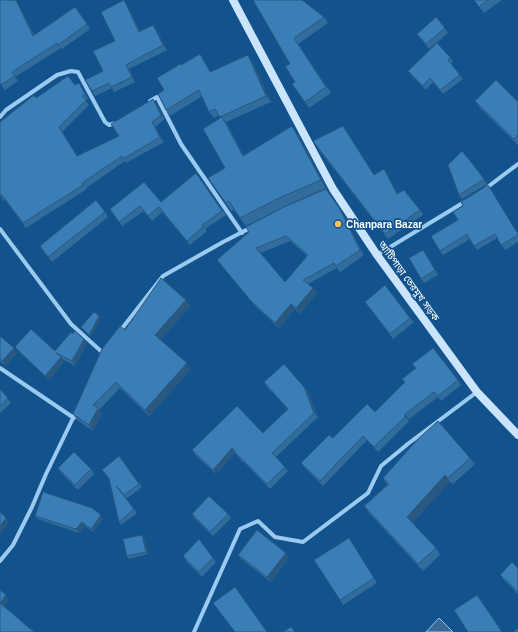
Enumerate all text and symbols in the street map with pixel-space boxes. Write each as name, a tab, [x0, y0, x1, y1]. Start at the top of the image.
marker: Chanpara Bazar	[333, 219, 343, 229]
place label: Chanpara Bazar	[346, 219, 422, 230]
street label: আটিপাড়া তেরমুখ সড়ক	[375, 238, 442, 324]

